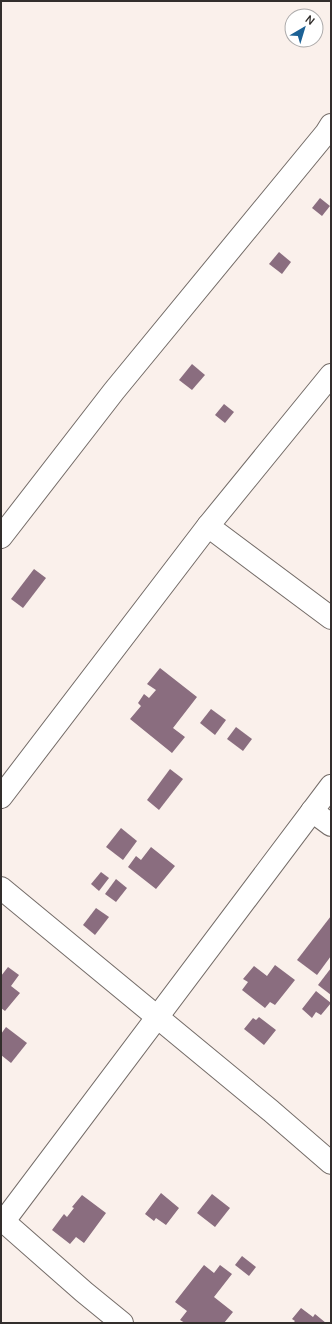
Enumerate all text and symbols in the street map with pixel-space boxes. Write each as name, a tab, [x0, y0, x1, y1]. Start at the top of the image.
north arrow	[284, 8, 324, 48]
text: N	[303, 11, 318, 28]

